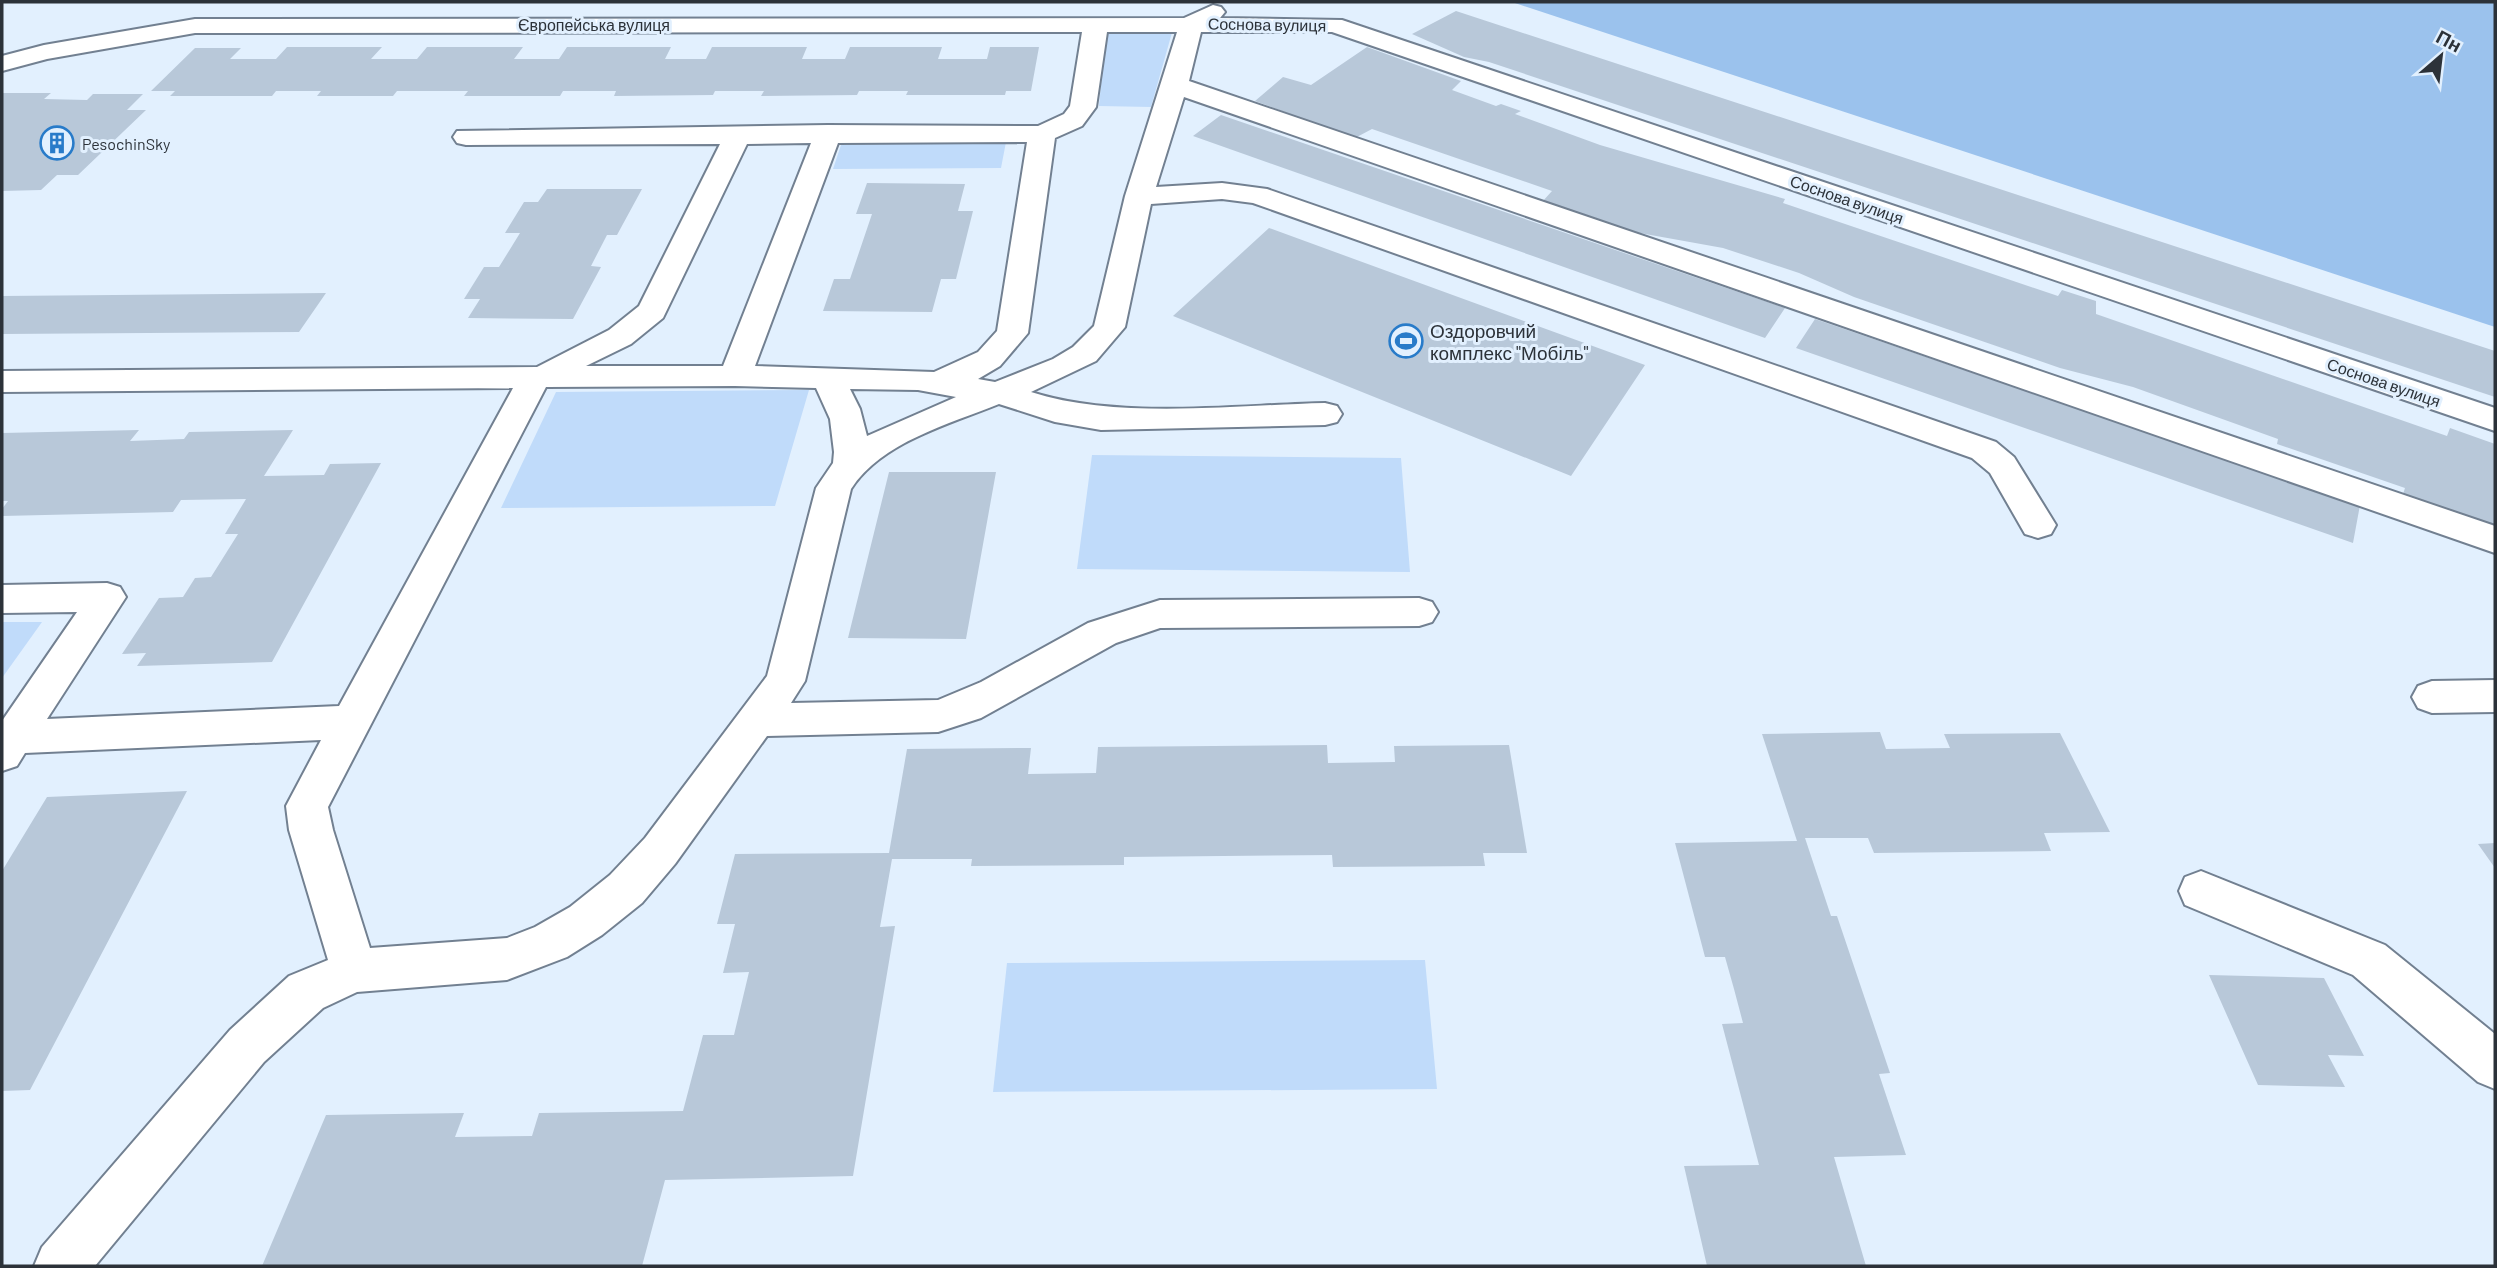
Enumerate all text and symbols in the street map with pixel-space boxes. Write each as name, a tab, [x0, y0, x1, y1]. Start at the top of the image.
street label: Соснова вулиця	[1208, 13, 1326, 35]
street label: Європейська вулиця	[518, 15, 670, 34]
north arrow	[2406, 21, 2476, 91]
text: Пн	[2433, 24, 2466, 57]
building icon: PesochinSky	[38, 124, 76, 162]
place label: PesochinSky	[82, 134, 171, 153]
street label: Соснова вулиця	[1788, 171, 1906, 227]
place label: Оздоровчий комплекс "Мобіль"	[1430, 319, 1589, 364]
sports icon: Оздоровчий комплекс "Мобіль"	[1387, 322, 1425, 360]
street label: Соснова вулиця	[2325, 354, 2443, 410]

